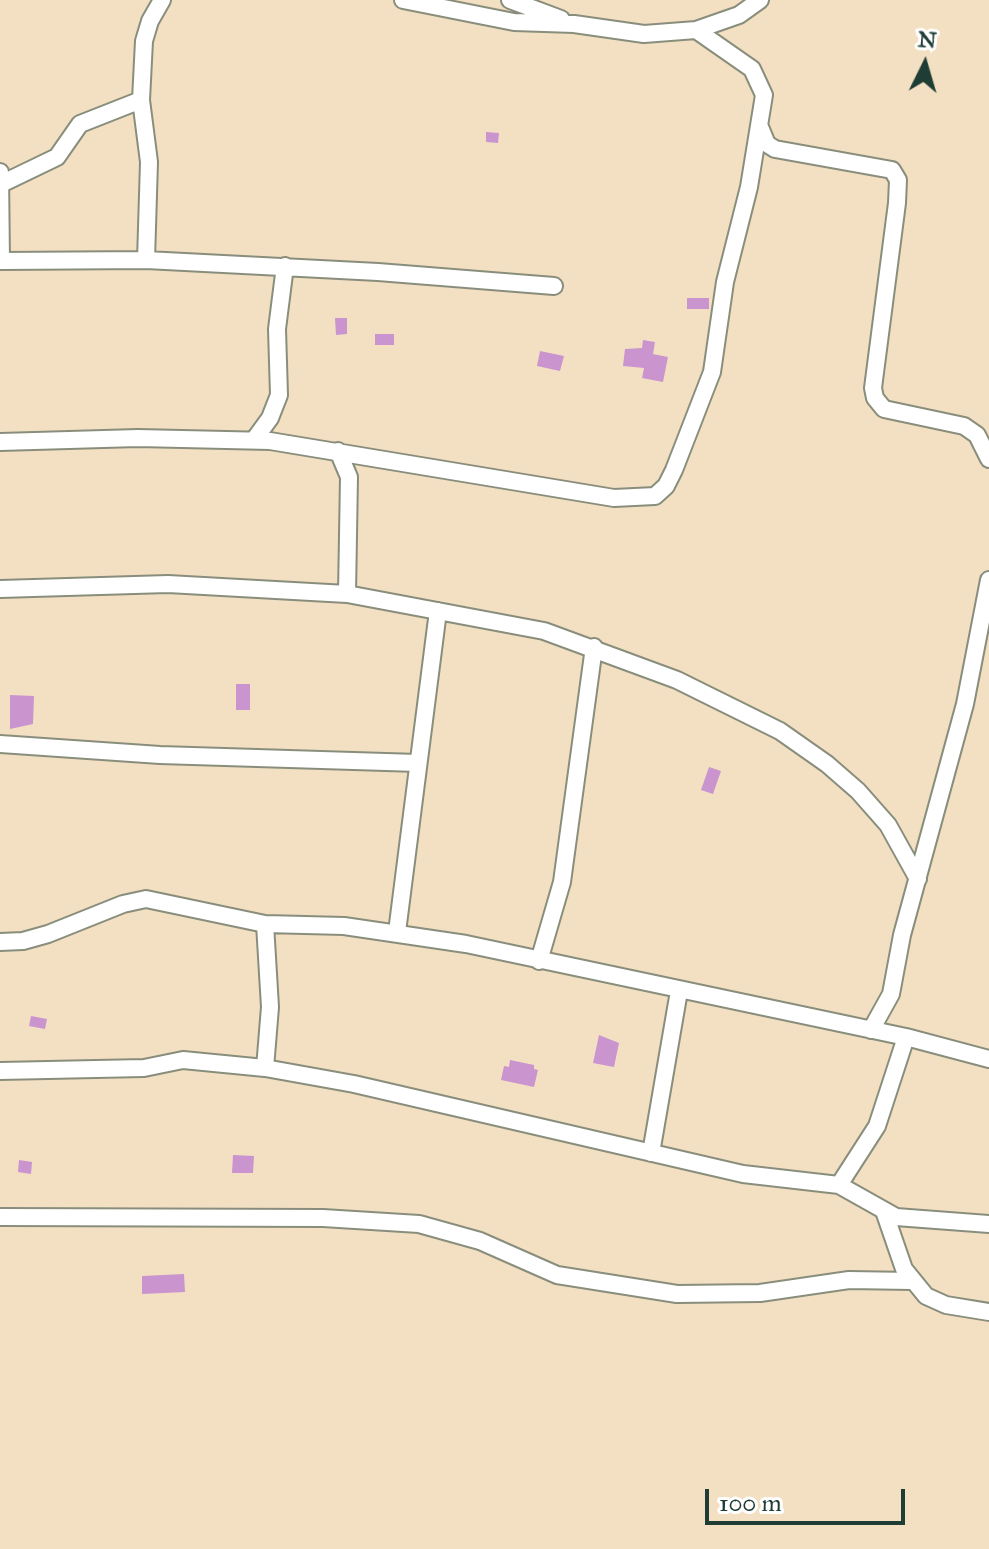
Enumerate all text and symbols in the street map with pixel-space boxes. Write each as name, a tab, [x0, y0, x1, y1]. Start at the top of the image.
north arrow	[885, 24, 965, 104]
text: N	[917, 25, 938, 54]
scale bar	[709, 1473, 909, 1523]
text: 100 m	[719, 1488, 782, 1518]

